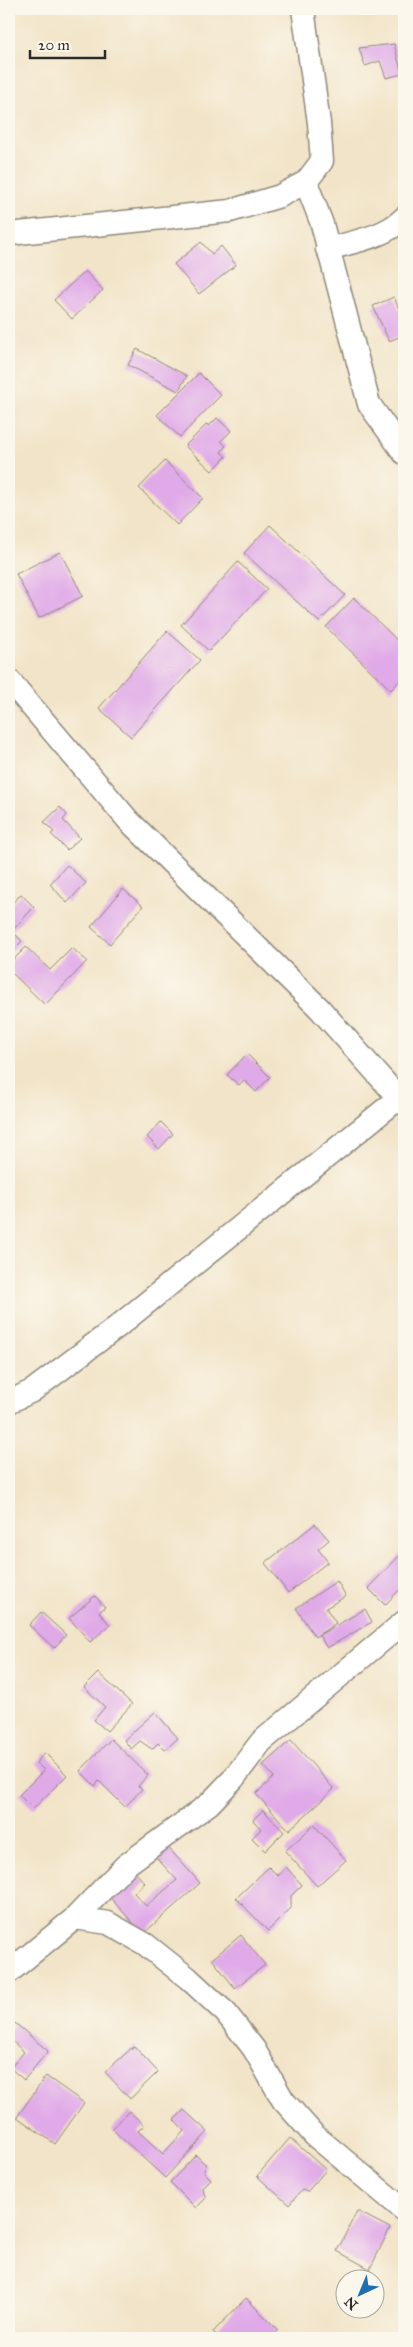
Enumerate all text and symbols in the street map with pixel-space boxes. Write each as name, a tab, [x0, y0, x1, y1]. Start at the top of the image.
scale bar	[30, 28, 105, 60]
text: 20 m	[38, 36, 70, 54]
north arrow	[336, 2270, 386, 2320]
text: N	[341, 2293, 361, 2313]

